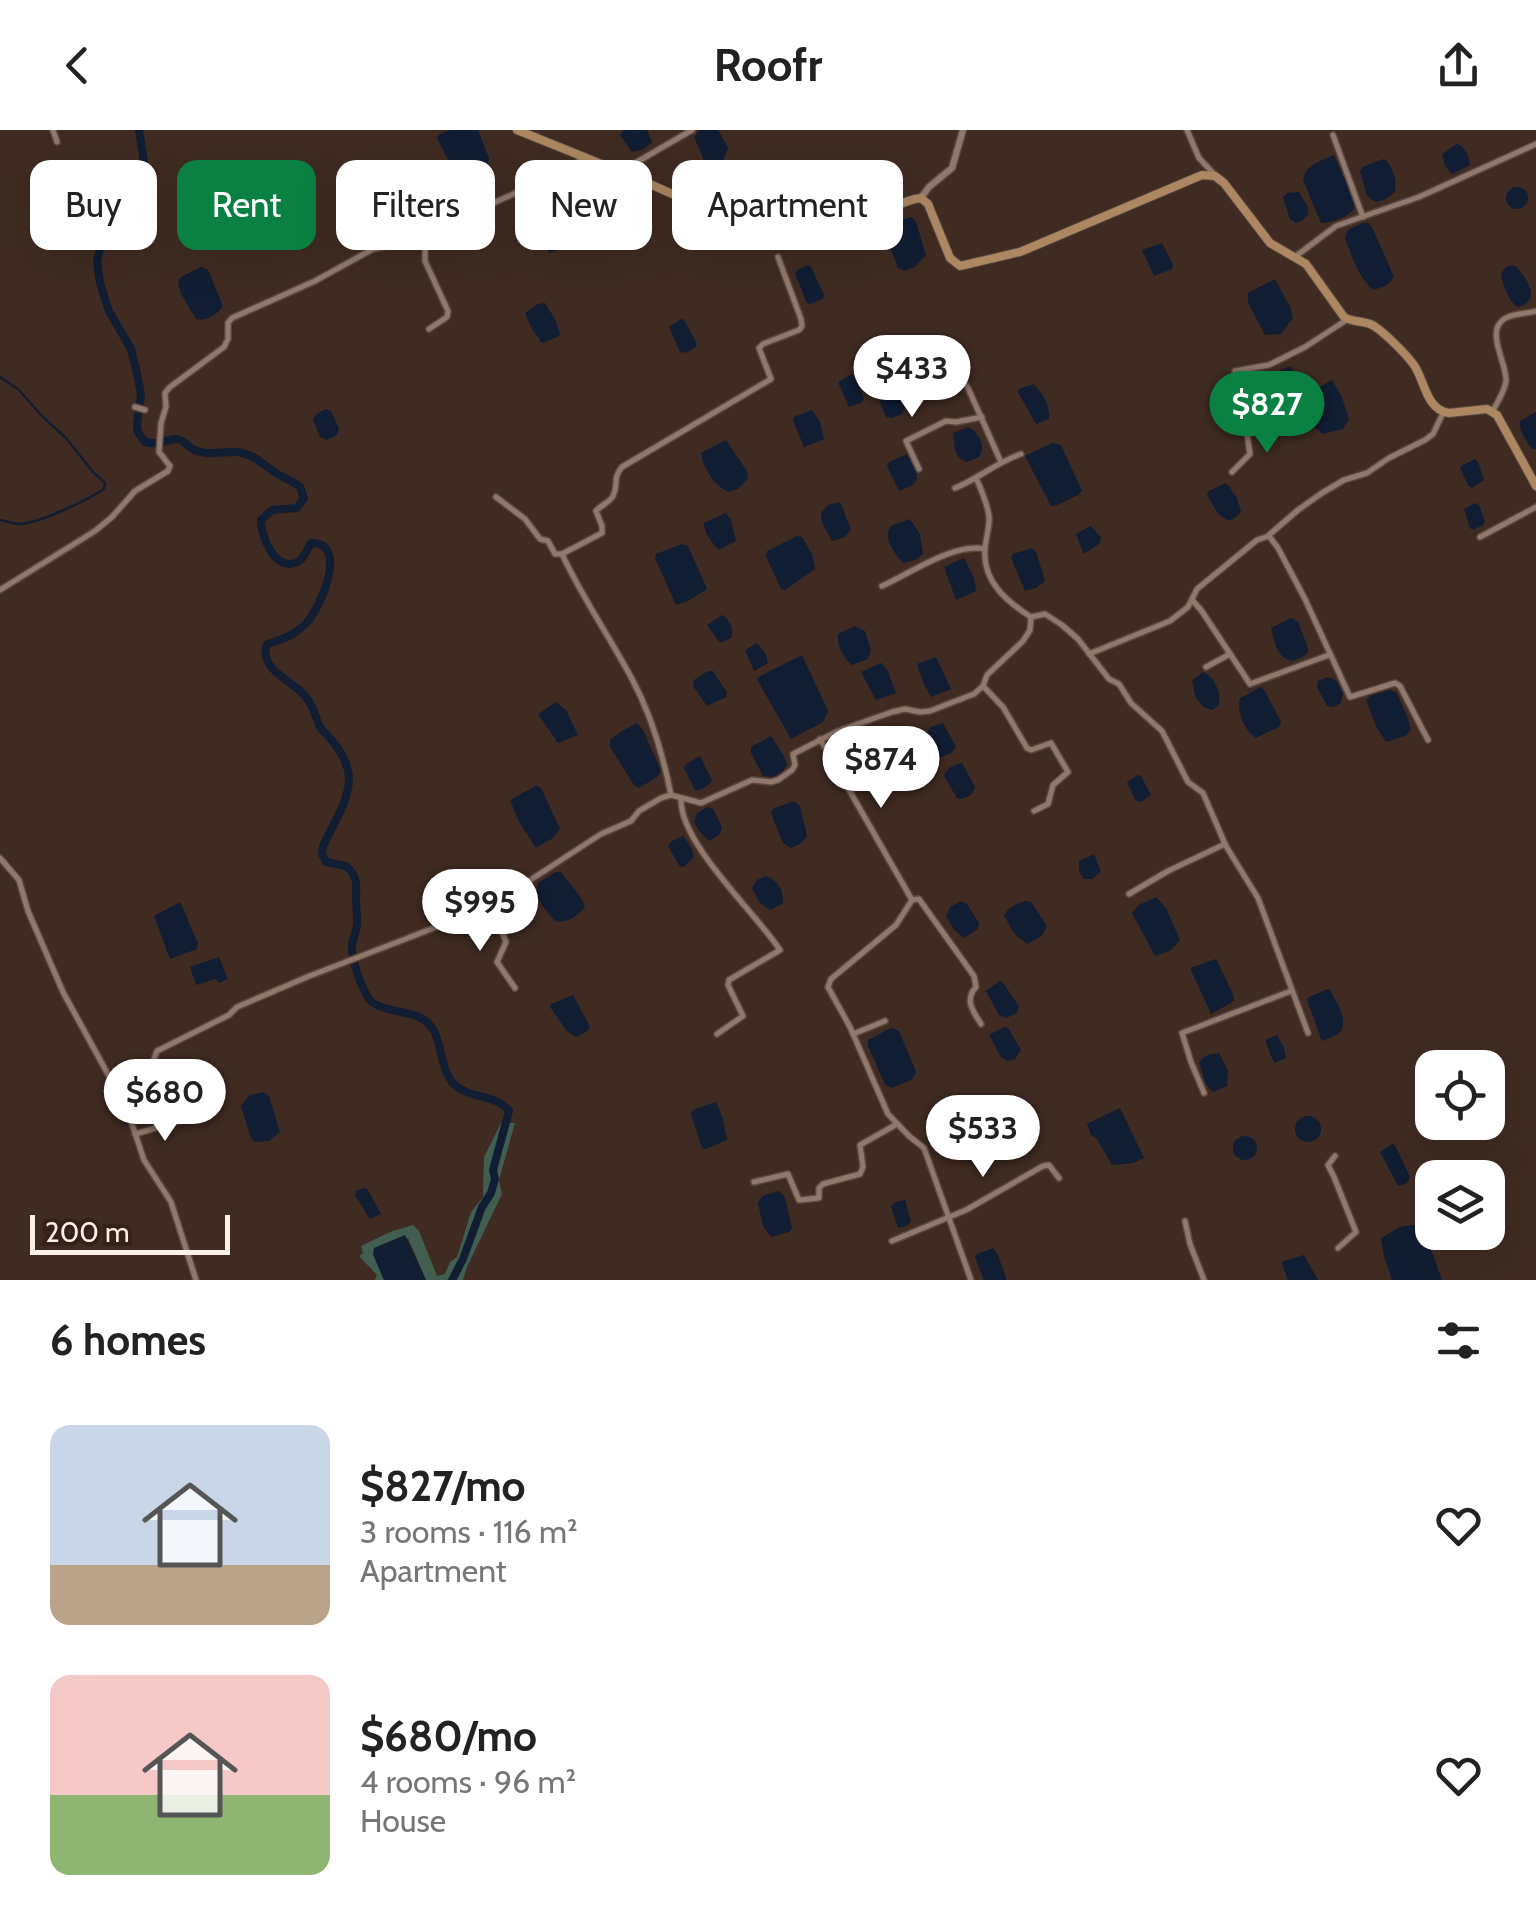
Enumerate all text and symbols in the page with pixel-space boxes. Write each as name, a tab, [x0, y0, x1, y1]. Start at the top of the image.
icon: back	[50, 38, 105, 93]
text: Roofr	[714, 38, 822, 92]
icon: share	[1431, 38, 1486, 93]
chip: Buy	[30, 160, 157, 250]
chip: Rent	[177, 160, 316, 250]
chip: Filters	[336, 160, 495, 250]
chip: New	[515, 160, 652, 250]
chip: Apartment	[672, 160, 903, 250]
pin: $433	[853, 335, 971, 420]
text: $433	[876, 348, 948, 387]
pin: $827	[1208, 371, 1326, 456]
text: $827	[1231, 384, 1303, 423]
pin: $874	[822, 726, 940, 811]
text: $874	[844, 739, 918, 778]
pin: $995	[421, 869, 539, 954]
text: $995	[444, 882, 516, 921]
map controls	[1415, 1050, 1505, 1250]
button: locate	[1415, 1050, 1505, 1140]
pin: $680	[106, 1059, 224, 1144]
text: $680	[126, 1072, 204, 1111]
pin: $533	[924, 1095, 1042, 1180]
text: $533	[948, 1108, 1018, 1147]
button: layers	[1415, 1160, 1505, 1250]
scale bar	[30, 1210, 230, 1254]
text: 200 m	[45, 1215, 130, 1249]
icon: filters	[1431, 1313, 1486, 1368]
text: 6 homes	[50, 1314, 206, 1366]
text: $827/mo	[360, 1460, 526, 1512]
icon: home	[130, 1465, 250, 1585]
icon: heart	[1431, 1498, 1486, 1553]
text: 3 rooms · 116 m²	[360, 1512, 578, 1551]
text: Apartment	[360, 1551, 507, 1590]
text: $680/mo	[360, 1710, 537, 1762]
icon: home	[130, 1715, 250, 1835]
icon: heart	[1431, 1748, 1486, 1803]
text: 4 rooms · 96 m²	[360, 1762, 576, 1801]
text: House	[360, 1801, 446, 1840]

